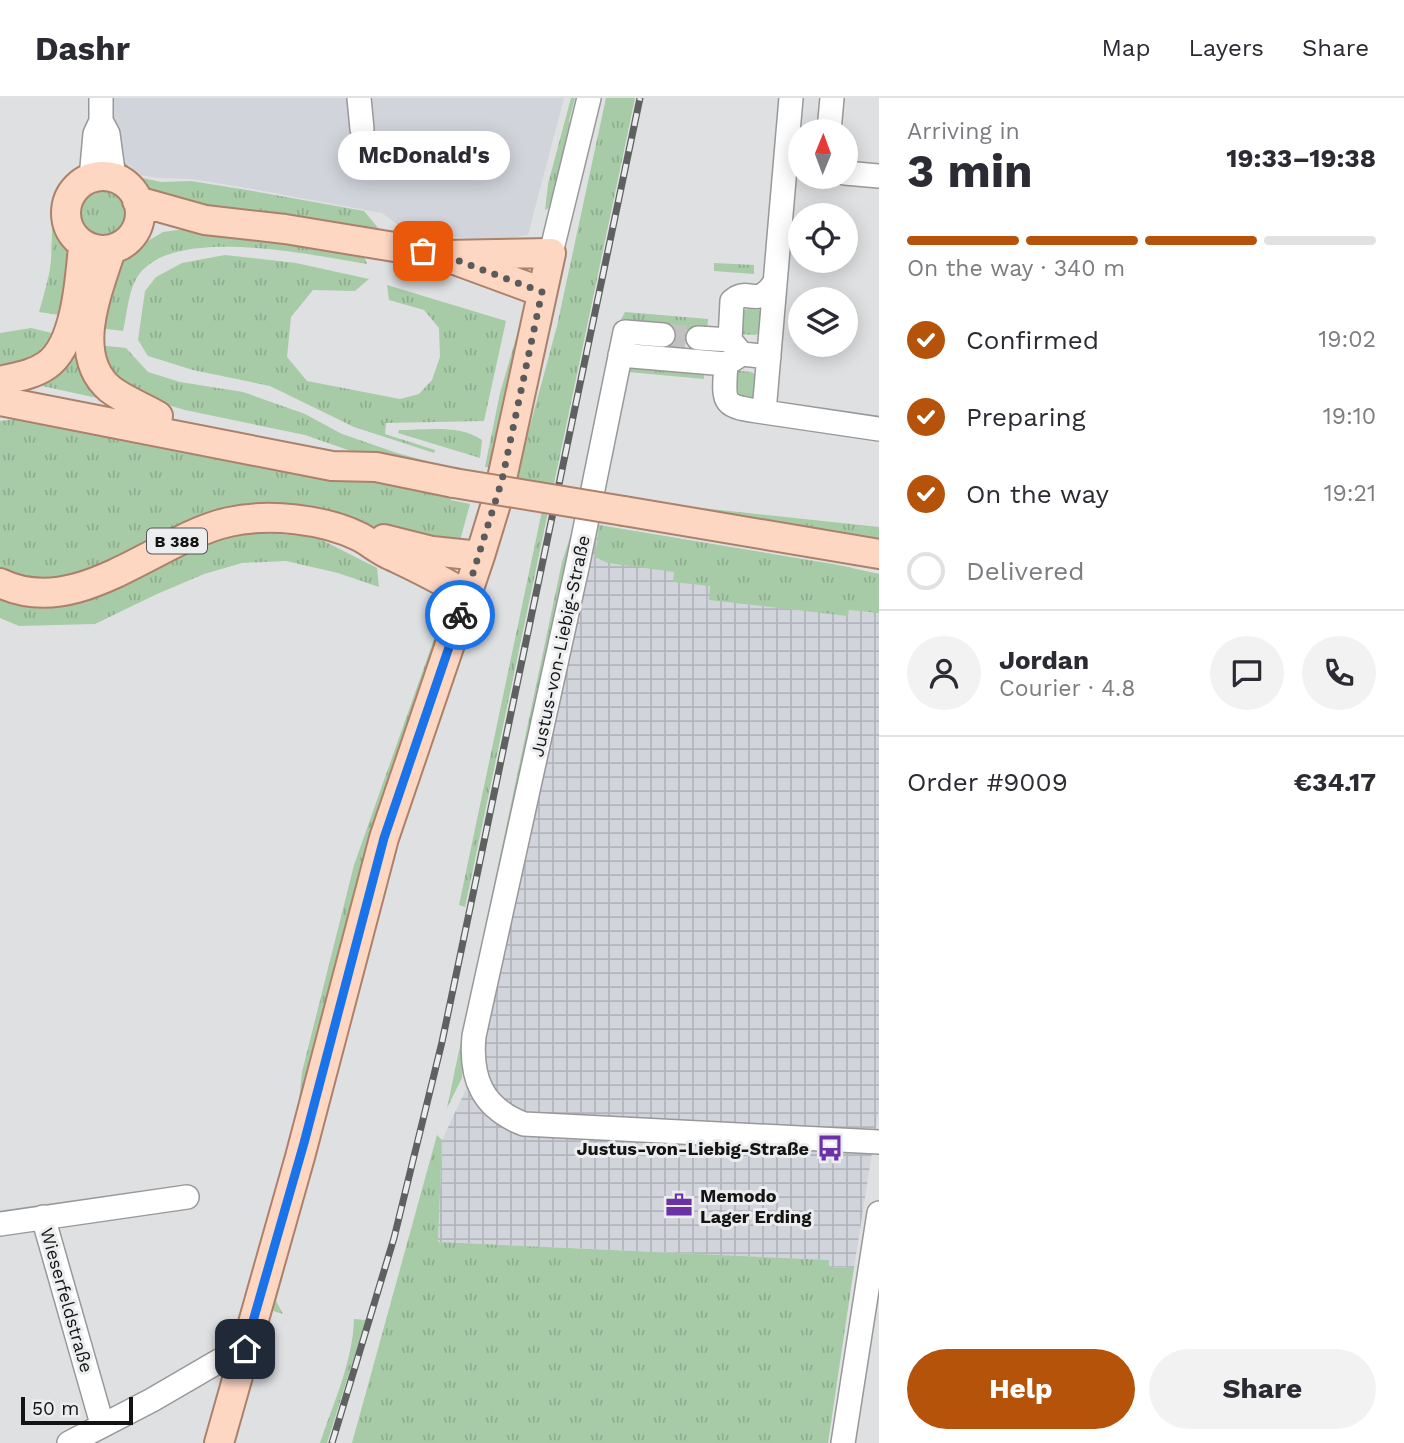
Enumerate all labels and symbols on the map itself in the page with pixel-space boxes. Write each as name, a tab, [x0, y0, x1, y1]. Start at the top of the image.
north arrow	[788, 119, 858, 189]
callout: McDonald's	[337, 132, 509, 181]
pin	[393, 221, 453, 281]
road number: B 388	[147, 528, 207, 554]
street label: Justus-von-Liebig-Straße	[526, 533, 594, 759]
courier	[425, 580, 495, 650]
bus stop icon: Justus-von-Liebig-Straße	[815, 1133, 845, 1163]
place label: Justus-von-Liebig-Straße	[576, 1138, 809, 1159]
place label: Memodo Lager Erding	[700, 1185, 812, 1227]
office icon: Memodo Lager Erding	[664, 1190, 694, 1220]
street label: Wieserfeldstraße	[36, 1225, 98, 1375]
pin	[215, 1319, 275, 1379]
scale bar	[21, 1394, 133, 1426]

